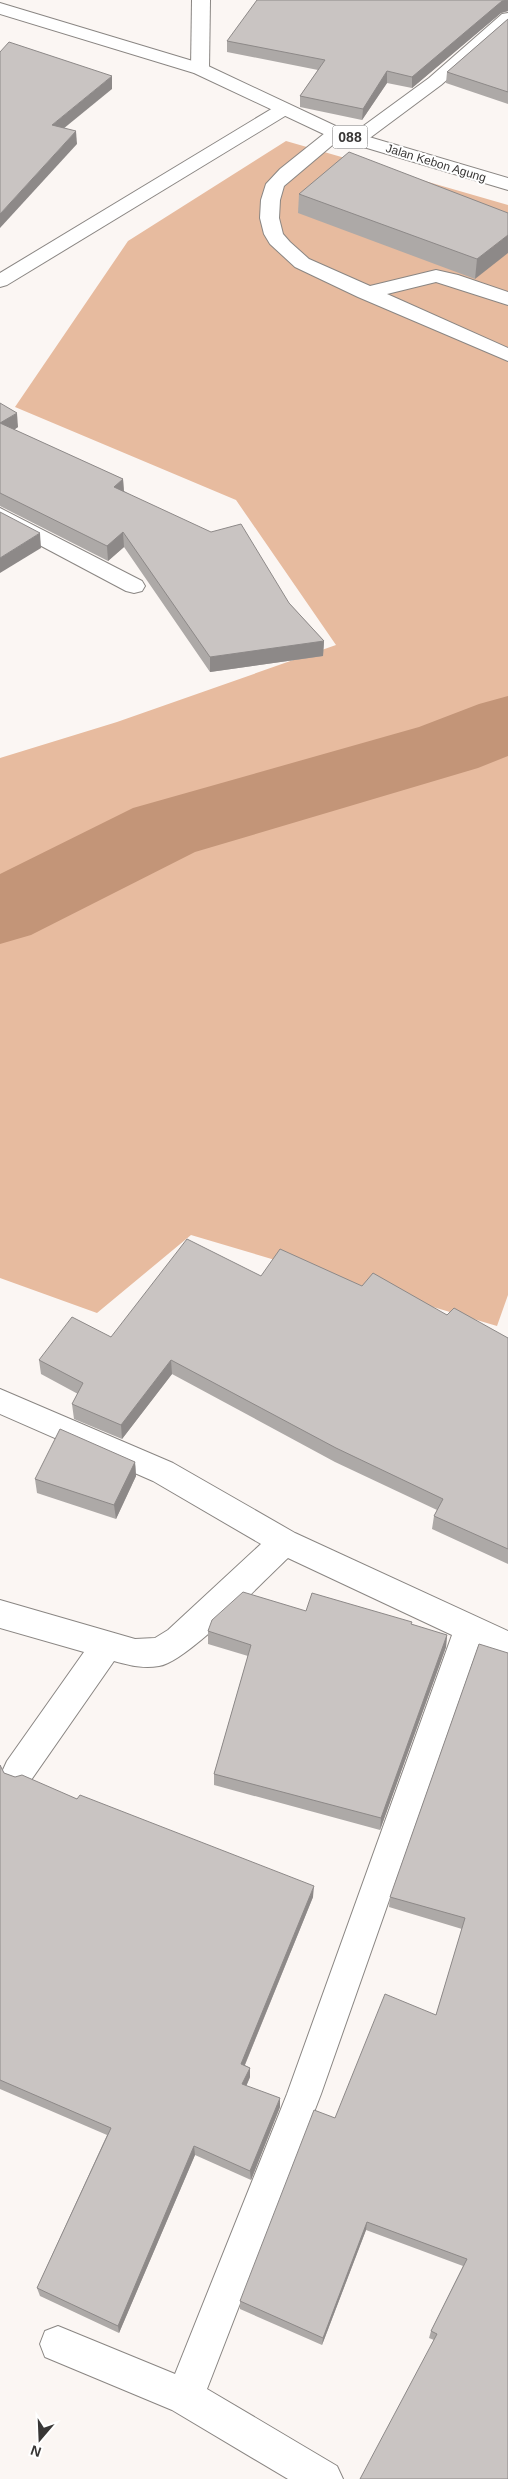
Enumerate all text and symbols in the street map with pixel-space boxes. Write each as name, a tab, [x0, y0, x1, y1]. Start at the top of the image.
road number: 088	[332, 125, 368, 148]
street label: Jalan Kebon Agung	[384, 141, 488, 185]
north arrow	[15, 2414, 65, 2464]
text: N	[28, 2442, 43, 2461]

